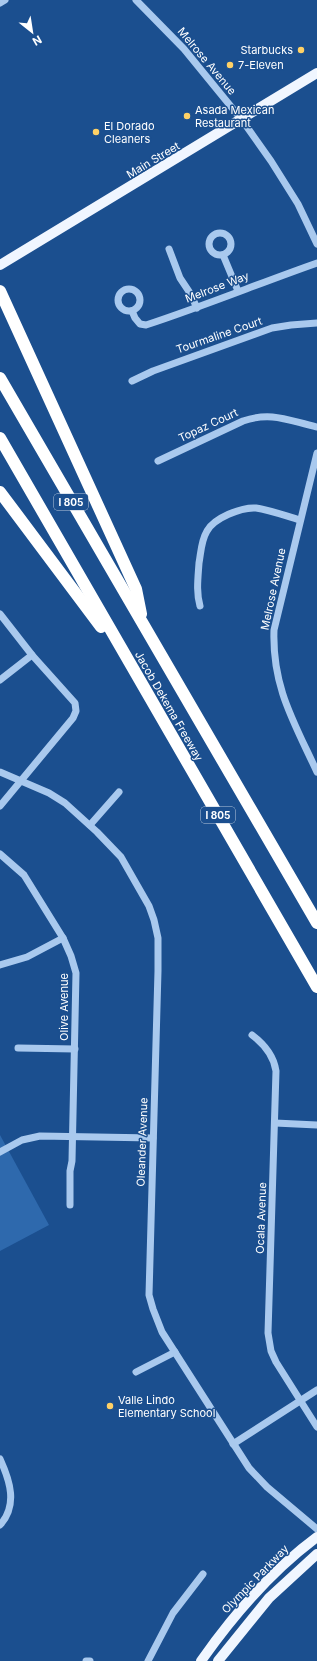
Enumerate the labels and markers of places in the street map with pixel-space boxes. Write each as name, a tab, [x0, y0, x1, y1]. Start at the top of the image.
place label: Starbucks	[240, 43, 293, 57]
marker: Starbucks	[296, 45, 306, 55]
place label: 7-Eleven	[238, 58, 284, 72]
marker: 7-Eleven	[225, 60, 235, 70]
place label: Asada Mexican Restaurant	[195, 103, 274, 130]
marker: Asada Mexican Restaurant	[182, 111, 192, 121]
place label: El Dorado Cleaners	[104, 119, 155, 146]
marker: El Dorado Cleaners	[91, 127, 101, 137]
place label: Valle Lindo Elementary School	[118, 1393, 215, 1420]
marker: Valle Lindo Elementary School	[105, 1401, 115, 1411]

